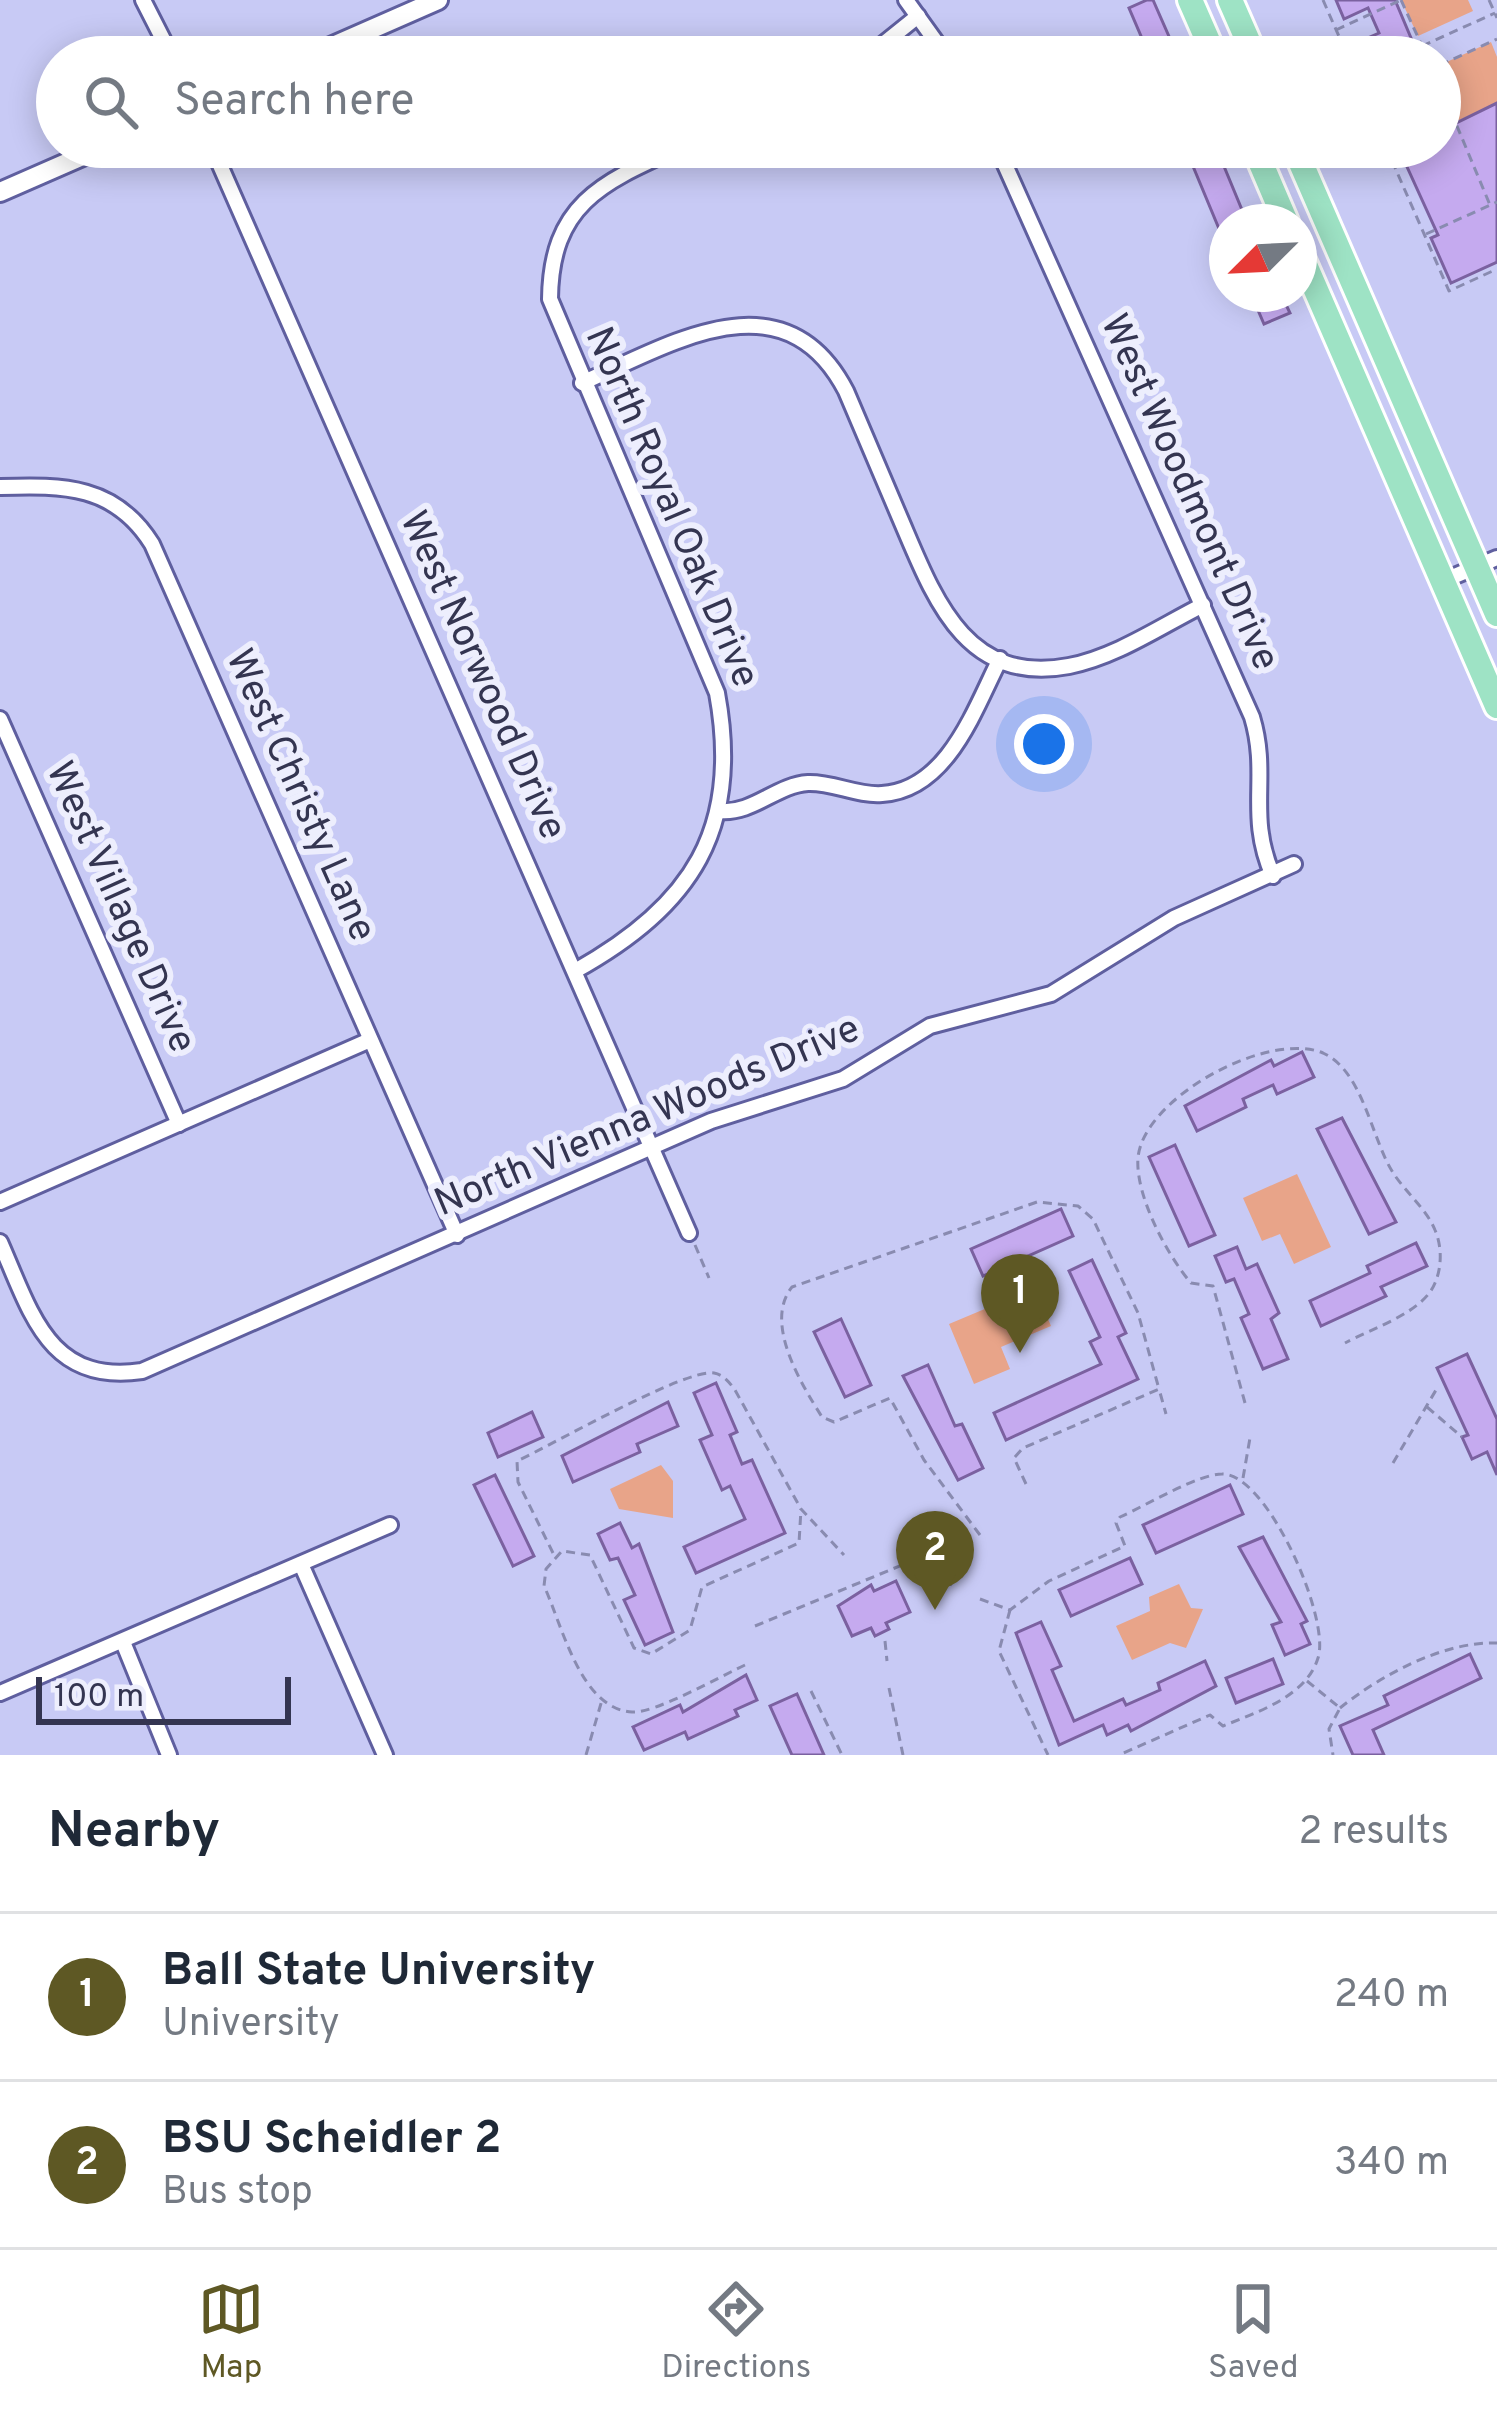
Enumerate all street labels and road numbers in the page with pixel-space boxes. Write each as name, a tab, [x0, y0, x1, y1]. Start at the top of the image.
street label: West Woodmont Drive	[1087, 307, 1289, 679]
street label: North Royal Oak Drive	[572, 320, 768, 696]
street label: West Norwood Drive	[386, 504, 576, 848]
street label: West Christy Lane	[213, 642, 385, 950]
street label: West Village Drive	[33, 755, 205, 1061]
street label: North Vienna Woods Drive	[428, 1006, 868, 1230]

